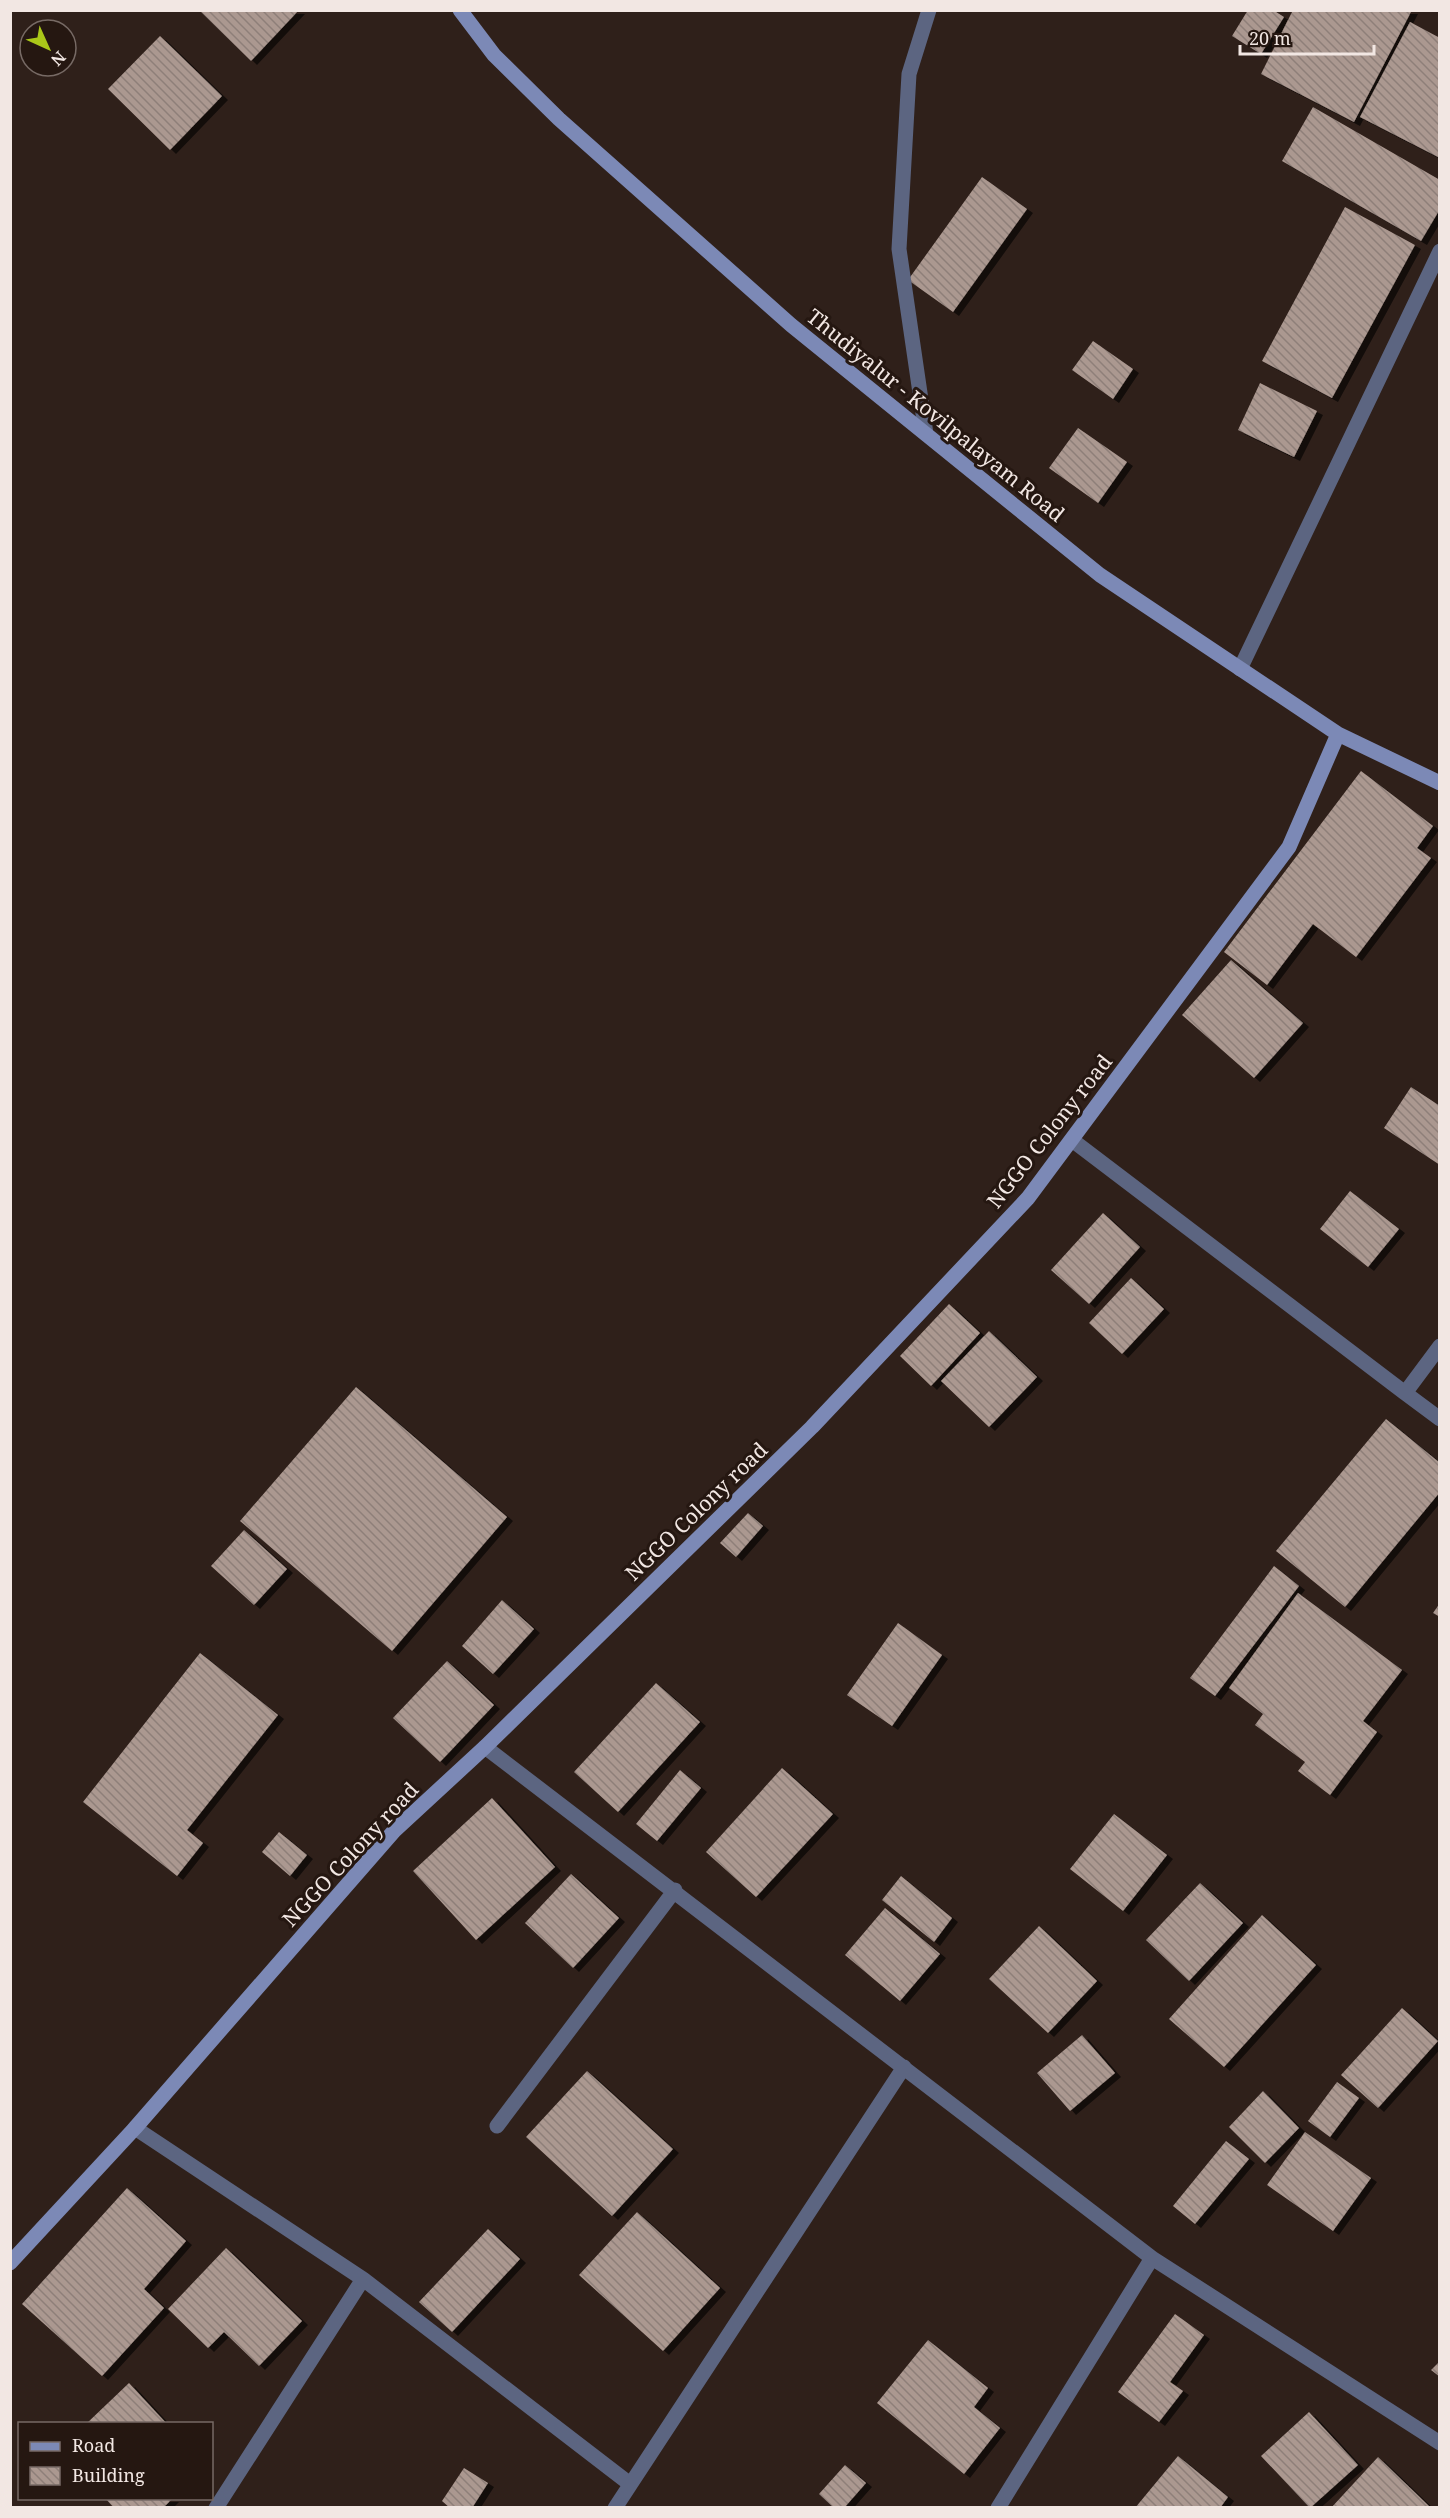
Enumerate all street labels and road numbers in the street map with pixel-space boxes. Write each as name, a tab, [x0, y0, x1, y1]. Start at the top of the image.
street label: Thudiyalur - Kovilpalayam Road	[801, 302, 1071, 528]
street label: NGGO Colony road	[980, 1048, 1118, 1214]
street label: NGGO Colony road	[619, 1436, 773, 1586]
street label: NGGO Colony road	[276, 1776, 424, 1932]

